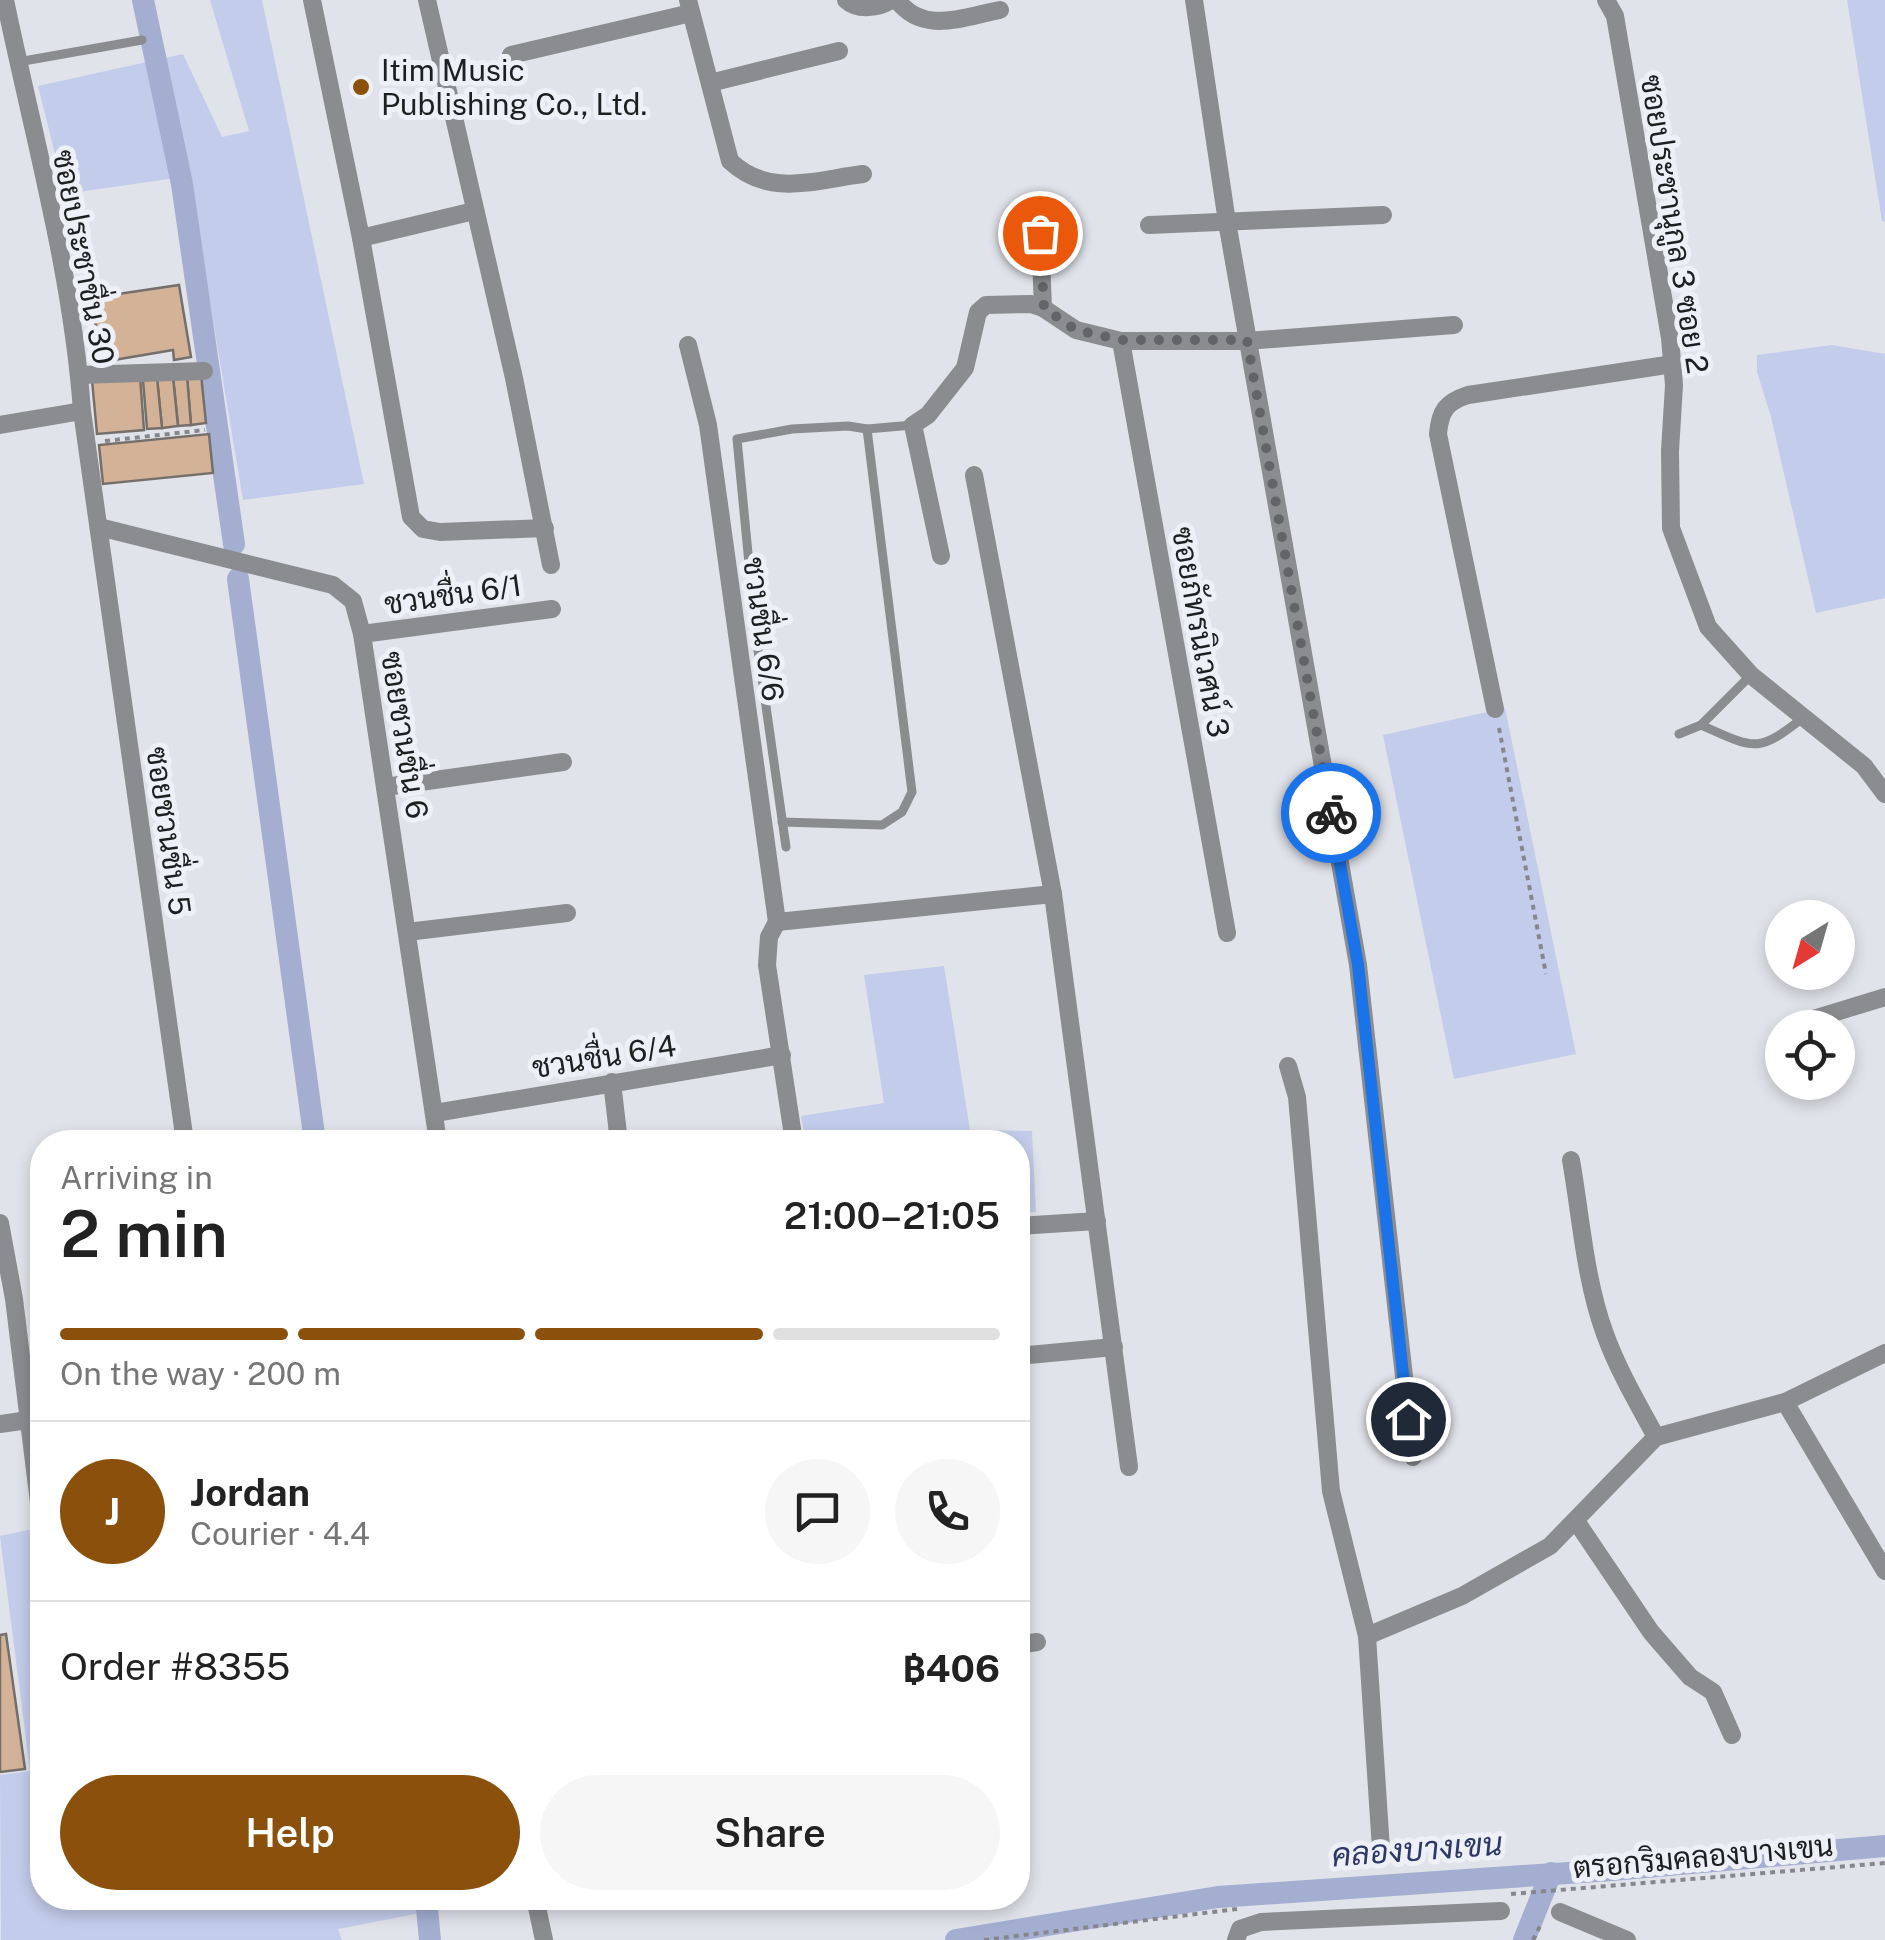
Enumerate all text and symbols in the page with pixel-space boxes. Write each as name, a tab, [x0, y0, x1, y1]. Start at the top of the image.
place label: Itim Music Publishing Co., Ltd.	[381, 52, 647, 122]
street label: ซอยประชานุกูล 3 ซอย 2	[1630, 72, 1716, 377]
marker: Itim Music Publishing Co., Ltd.	[350, 76, 372, 98]
street label: ซอยประชาชื่น 30	[46, 145, 129, 367]
pin	[998, 191, 1083, 276]
icon: bag	[1013, 206, 1068, 261]
street label: ซอยภัทรนิเวศน์ 3	[1165, 524, 1238, 740]
street label: ชวนชื่น 6/6	[736, 554, 799, 703]
street label: ชวนชื่น 6/1	[381, 560, 524, 621]
street label: ซอยชวนชื่น 6	[374, 648, 443, 821]
street label: ซอยชวนชื่น 5	[139, 743, 206, 918]
courier	[1281, 763, 1381, 863]
icon: bike	[1304, 786, 1359, 841]
north arrow	[1765, 900, 1855, 990]
map controls	[1765, 900, 1855, 1100]
button: locate	[1765, 1010, 1855, 1100]
street label: ชวนชื่น 6/4	[528, 1020, 679, 1085]
text: Arriving in	[60, 1159, 213, 1196]
text: 21:00–21:05	[784, 1193, 1000, 1238]
text: 2 min	[60, 1195, 228, 1272]
text: On the way · 200 m	[60, 1355, 341, 1392]
pin	[1366, 1377, 1451, 1462]
icon: home	[1381, 1392, 1436, 1447]
button: chat	[765, 1459, 870, 1564]
button: phone	[895, 1459, 1000, 1564]
text: Jordan	[190, 1470, 310, 1515]
text: J	[105, 1489, 120, 1534]
text: Courier · 4.4	[190, 1515, 370, 1552]
text: Order #8355	[60, 1644, 290, 1689]
text: ฿406	[903, 1646, 1000, 1691]
button: Help	[60, 1775, 520, 1890]
button: Share	[540, 1775, 1000, 1890]
water label: คลองบางเขน	[1330, 1825, 1504, 1873]
street label: ตรอกริมคลองบางเขน	[1571, 1827, 1835, 1885]

